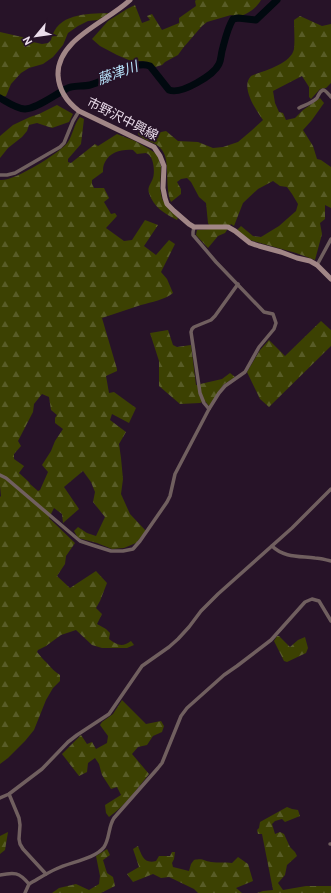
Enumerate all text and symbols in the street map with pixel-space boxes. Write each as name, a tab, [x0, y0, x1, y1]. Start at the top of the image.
north arrow	[16, 16, 56, 56]
text: N	[20, 34, 36, 47]
water label: 藤津川	[95, 58, 143, 89]
street label: 市野沢中興線	[84, 94, 161, 145]

